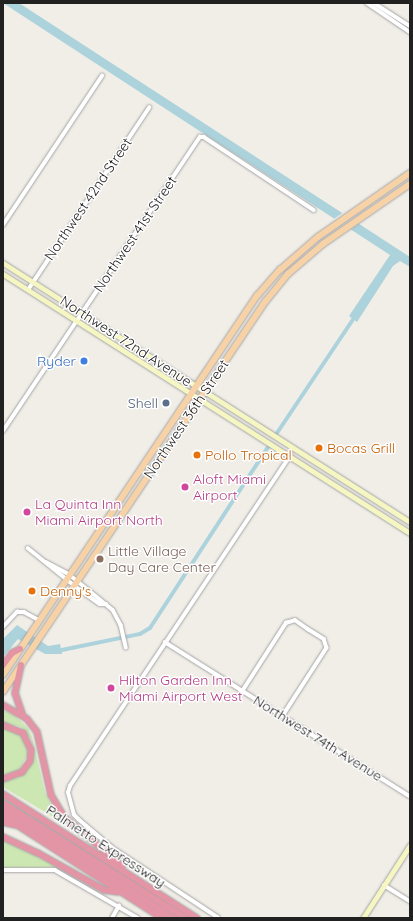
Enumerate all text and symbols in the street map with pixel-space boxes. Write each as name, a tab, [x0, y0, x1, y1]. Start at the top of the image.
street label: Northwest 42nd Street	[41, 135, 135, 263]
street label: Northwest 41st Street	[90, 173, 180, 295]
street label: Northwest 72nd Avenue	[57, 292, 195, 390]
place label: Ryder	[37, 353, 76, 369]
marker: Ryder	[79, 356, 89, 366]
street label: Northwest 36th Street	[140, 356, 232, 482]
place label: Shell	[128, 395, 158, 411]
marker: Shell	[161, 398, 171, 408]
place label: Bocas Grill	[327, 440, 395, 456]
marker: Bocas Grill	[314, 443, 324, 453]
place label: Pollo Tropical	[205, 447, 292, 463]
marker: Pollo Tropical	[192, 450, 202, 460]
place label: Aloft Miami Airport	[193, 471, 266, 504]
marker: Aloft Miami Airport	[180, 482, 190, 492]
place label: La Quinta Inn Miami Airport North	[35, 496, 163, 528]
marker: La Quinta Inn Miami Airport North	[22, 507, 32, 517]
place label: Little Village Day Care Center	[108, 543, 216, 576]
marker: Little Village Day Care Center	[95, 554, 105, 564]
place label: Denny's	[40, 583, 91, 599]
marker: Denny's	[27, 586, 37, 596]
place label: Hilton Garden Inn Miami Airport West	[119, 672, 243, 704]
marker: Hilton Garden Inn Miami Airport West	[106, 683, 116, 693]
street label: Northwest 74th Avenue	[250, 691, 386, 785]
street label: Palmetto Expressway	[43, 801, 169, 891]

